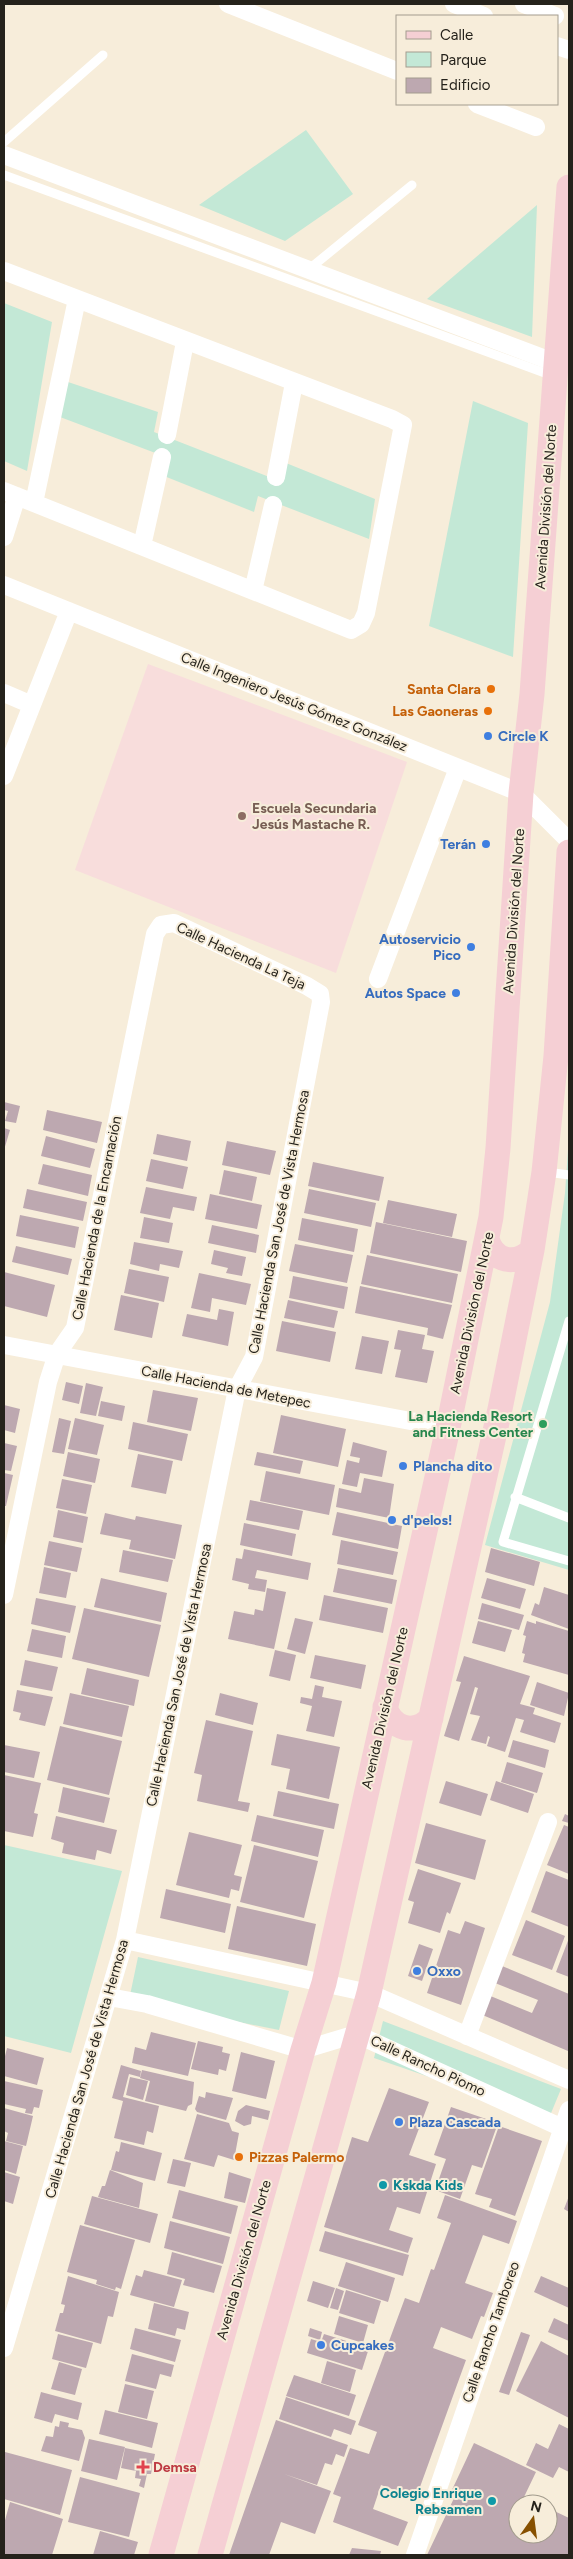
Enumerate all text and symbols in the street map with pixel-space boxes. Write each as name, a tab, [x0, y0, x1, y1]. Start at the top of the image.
legend	[396, 15, 558, 105]
text: Calle	[440, 26, 473, 44]
text: Parque	[440, 51, 487, 69]
text: Edificio	[440, 76, 491, 94]
street label: Avenida División del Norte	[532, 424, 560, 590]
street label: Calle Ingeniero Jesús Gómez González	[178, 649, 410, 755]
place label: Santa Clara	[407, 681, 481, 698]
marker: Santa Clara	[485, 683, 497, 695]
place label: Las Gaoneras	[392, 703, 478, 720]
marker: Las Gaoneras	[482, 705, 494, 717]
place label: Circle K	[498, 728, 549, 745]
marker: Circle K	[482, 730, 494, 742]
place label: Escuela Secundaria Jesús Mastache R.	[252, 800, 376, 833]
marker: Escuela Secundaria Jesús Mastache R.	[236, 810, 248, 822]
street label: Avenida División del Norte	[500, 828, 528, 994]
place label: Terán	[440, 836, 476, 853]
marker: Terán	[480, 838, 492, 850]
street label: Calle Hacienda La Teja	[174, 919, 308, 993]
place label: Autoservicio Pico	[379, 931, 461, 964]
marker: Autoservicio Pico	[465, 941, 477, 953]
place label: Autos Space	[365, 985, 446, 1002]
marker: Autos Space	[450, 987, 462, 999]
street label: Calle Hacienda San José de Vista Hermosa	[245, 1089, 313, 1355]
street label: Calle Hacienda de la Encarnación	[69, 1114, 125, 1321]
street label: Avenida División del Norte	[446, 1230, 498, 1396]
street label: Calle Hacienda de Metepec	[140, 1362, 313, 1412]
place label: La Hacienda Resort and Fitness Center	[408, 1408, 534, 1441]
marker: La Hacienda Resort and Fitness Center	[537, 1418, 549, 1430]
place label: Plancha dito	[413, 1458, 492, 1475]
marker: Plancha dito	[397, 1460, 409, 1472]
place label: d'pelos!	[402, 1512, 452, 1529]
marker: d'pelos!	[386, 1514, 398, 1526]
street label: Calle Hacienda San José de Vista Hermosa	[143, 1542, 215, 1808]
street label: Avenida División del Norte	[358, 1625, 412, 1791]
street label: Calle Hacienda San José de Vista Hermosa	[42, 1938, 132, 2200]
place label: Oxxo	[427, 1963, 461, 1980]
marker: Oxxo	[411, 1965, 423, 1977]
street label: Calle Rancho Piomo	[368, 2032, 488, 2100]
place label: Plaza Cascada	[409, 2114, 501, 2131]
marker: Plaza Cascada	[393, 2116, 405, 2128]
place label: Pizzas Palermo	[249, 2149, 344, 2166]
marker: Pizzas Palermo	[233, 2151, 245, 2163]
place label: Kskda Kids	[393, 2177, 463, 2194]
street label: Avenida División del Norte	[213, 2178, 275, 2342]
marker: Kskda Kids	[377, 2179, 389, 2191]
street label: Calle Rancho Tamboreo	[459, 2259, 523, 2405]
place label: Cupcakes	[331, 2337, 395, 2354]
marker: Cupcakes	[315, 2339, 327, 2351]
place label: Demsa	[153, 2459, 197, 2476]
marker: Demsa	[137, 2461, 149, 2473]
place label: Colegio Enrique Rebsamen	[380, 2485, 482, 2518]
north arrow	[508, 2494, 558, 2544]
marker: Colegio Enrique Rebsamen	[486, 2495, 498, 2507]
text: N	[529, 2497, 543, 2516]

